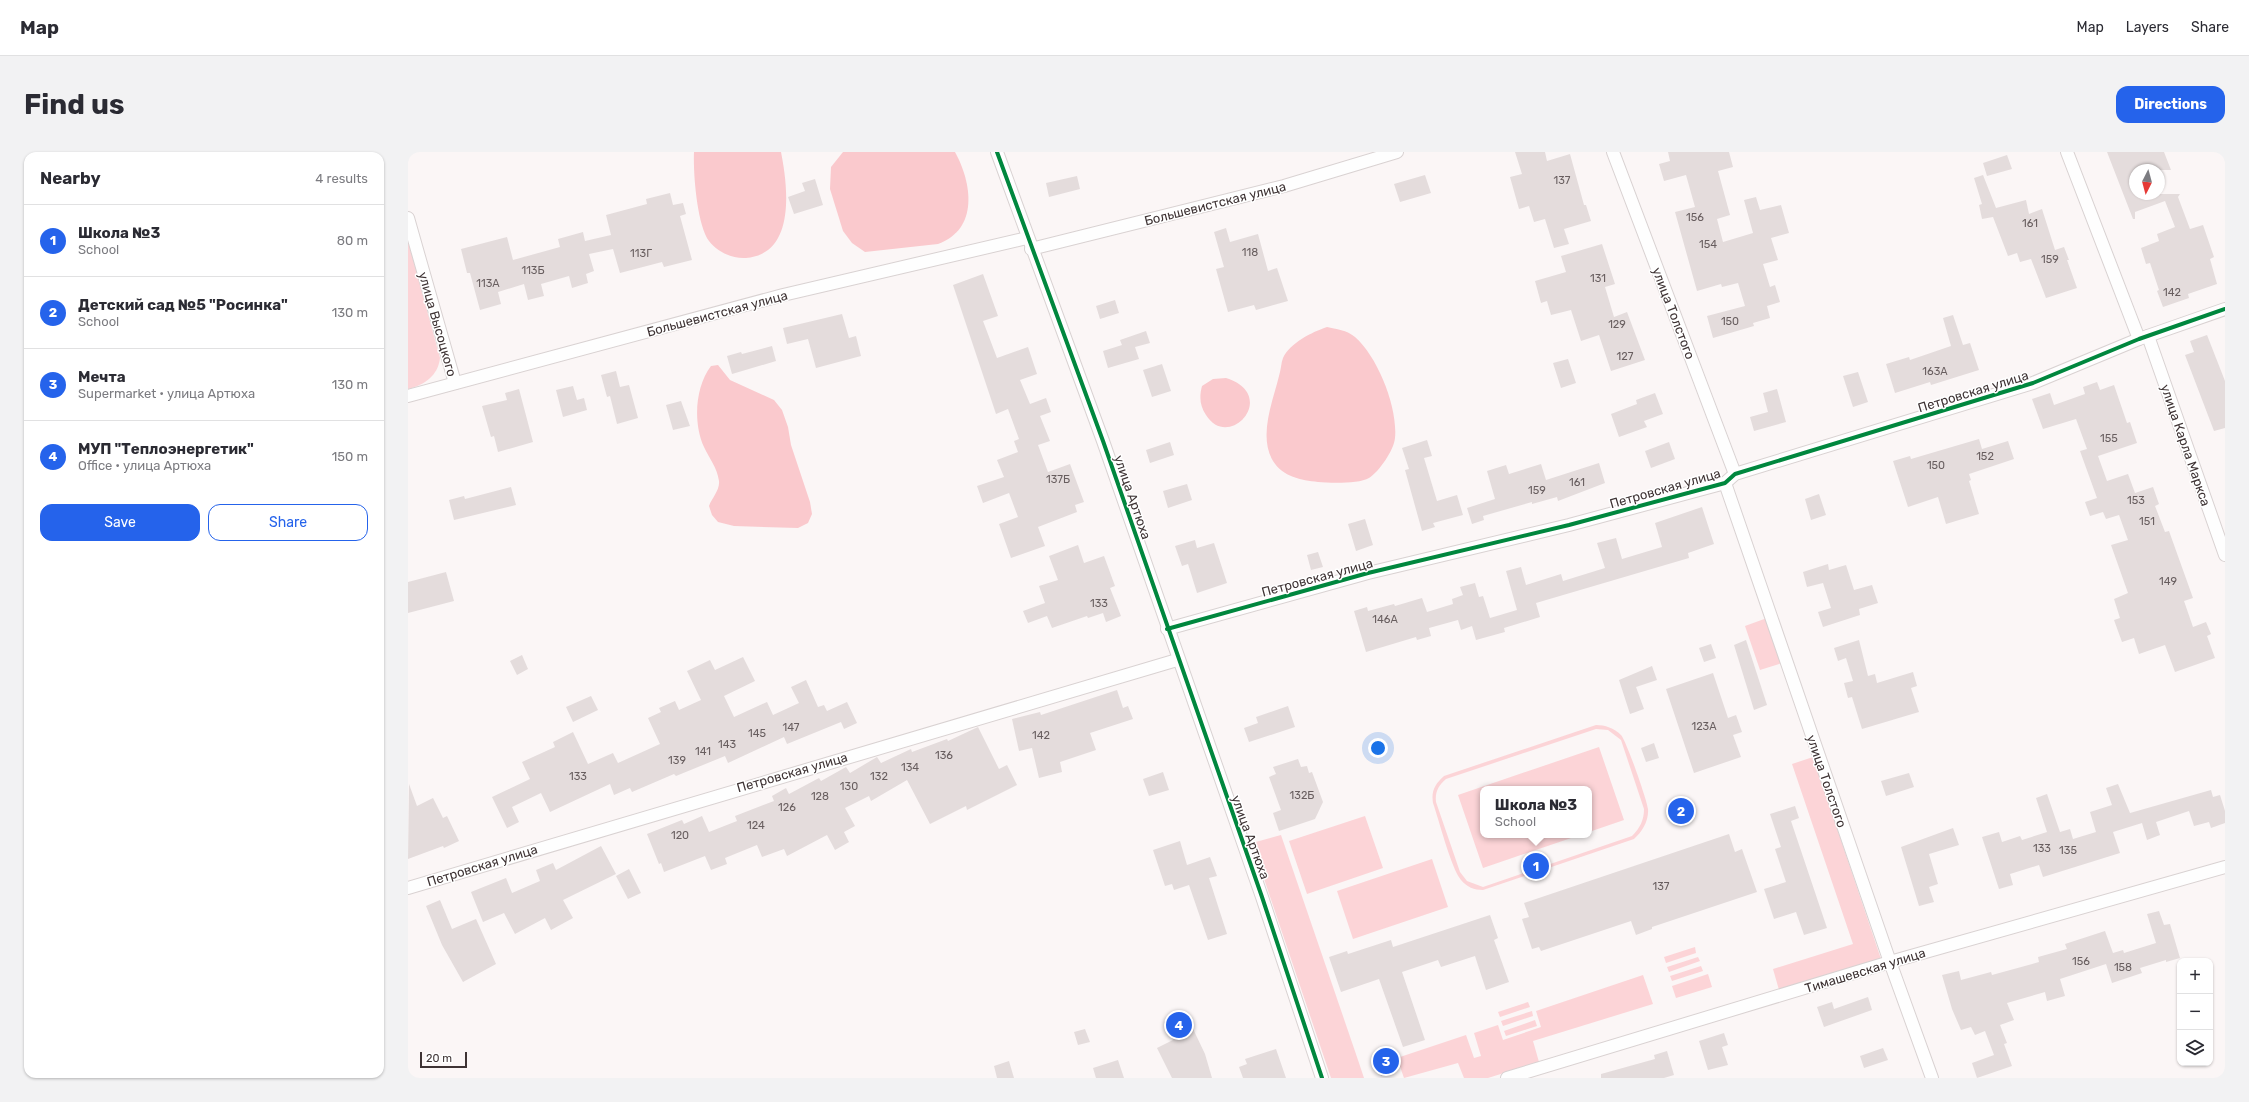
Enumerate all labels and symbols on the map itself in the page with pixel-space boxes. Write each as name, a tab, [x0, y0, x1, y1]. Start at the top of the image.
north arrow	[2129, 164, 2165, 200]
house number: 137	[1554, 174, 1571, 187]
street label: Большевистская улица	[1143, 179, 1287, 228]
house number: 156	[1686, 211, 1704, 224]
house number: 161	[2022, 217, 2038, 230]
house number: 154	[1699, 238, 1717, 251]
house number: 118	[1242, 246, 1258, 259]
house number: 113Г	[630, 247, 652, 260]
house number: 159	[2041, 253, 2059, 266]
house number: 113Б	[521, 264, 545, 277]
street label: улица Толстого	[1649, 265, 1698, 361]
street label: улица Высоцкого	[415, 270, 460, 378]
house number: 131	[1590, 272, 1606, 285]
house number: 113А	[476, 277, 500, 290]
house number: 142	[2163, 286, 2181, 299]
street label: Большевистская улица	[645, 287, 789, 340]
house number: 150	[1721, 315, 1739, 328]
house number: 129	[1608, 318, 1626, 331]
house number: 127	[1617, 350, 1634, 363]
house number: 163А	[1922, 365, 1948, 378]
street label: Петровская улица	[1916, 368, 2030, 415]
street label: улица Карла Маркса	[2158, 382, 2213, 508]
house number: 155	[2100, 432, 2118, 445]
house number: 152	[1976, 450, 1994, 463]
street label: улица Артюха	[1111, 453, 1154, 541]
house number: 150	[1927, 459, 1945, 472]
street label: Петровская улица	[1608, 465, 1722, 511]
house number: 137Б	[1046, 473, 1070, 486]
house number: 161	[1569, 476, 1585, 489]
house number: 159	[1528, 484, 1546, 497]
house number: 153	[2127, 494, 2145, 507]
house number: 151	[2139, 515, 2155, 528]
street label: Петровская улица	[1260, 555, 1374, 600]
house number: 149	[2159, 575, 2177, 588]
house number: 133	[1090, 597, 1108, 610]
house number: 146А	[1372, 613, 1398, 626]
house number: 123А	[1691, 720, 1717, 733]
house number: 147	[783, 721, 800, 734]
house number: 145	[748, 727, 766, 740]
house number: 142	[1032, 729, 1050, 742]
street label: улица Толстого	[1804, 733, 1849, 830]
house number: 143	[718, 738, 736, 751]
your location	[1368, 738, 1388, 758]
house number: 141	[695, 745, 711, 758]
street label: Петровская улица	[735, 749, 849, 795]
house number: 136	[935, 749, 953, 762]
house number: 139	[668, 754, 686, 767]
house number: 134	[901, 761, 919, 774]
house number: 133	[569, 770, 587, 783]
house number: 132	[870, 770, 888, 783]
house number: 130	[840, 780, 858, 793]
house number: 132Б	[1290, 789, 1314, 802]
house number: 128	[811, 790, 829, 803]
street label: улица Артюха	[1228, 793, 1273, 881]
pin: 2	[1668, 796, 1694, 826]
house number: 126	[778, 801, 796, 814]
house number: 124	[747, 819, 765, 832]
house number: 120	[671, 829, 689, 842]
street label: Петровская улица	[425, 842, 539, 889]
house number: 133	[2033, 842, 2051, 855]
house number: 135	[2059, 844, 2077, 857]
pin: 1	[1523, 851, 1549, 881]
house number: 137	[1653, 880, 1670, 893]
street label: Тимашевская улица	[1803, 945, 1927, 996]
house number: 156	[2072, 955, 2090, 968]
house number: 158	[2114, 961, 2132, 974]
pin: 4	[1166, 1010, 1192, 1040]
pin: 3	[1373, 1046, 1399, 1076]
scale bar	[420, 1050, 467, 1069]

